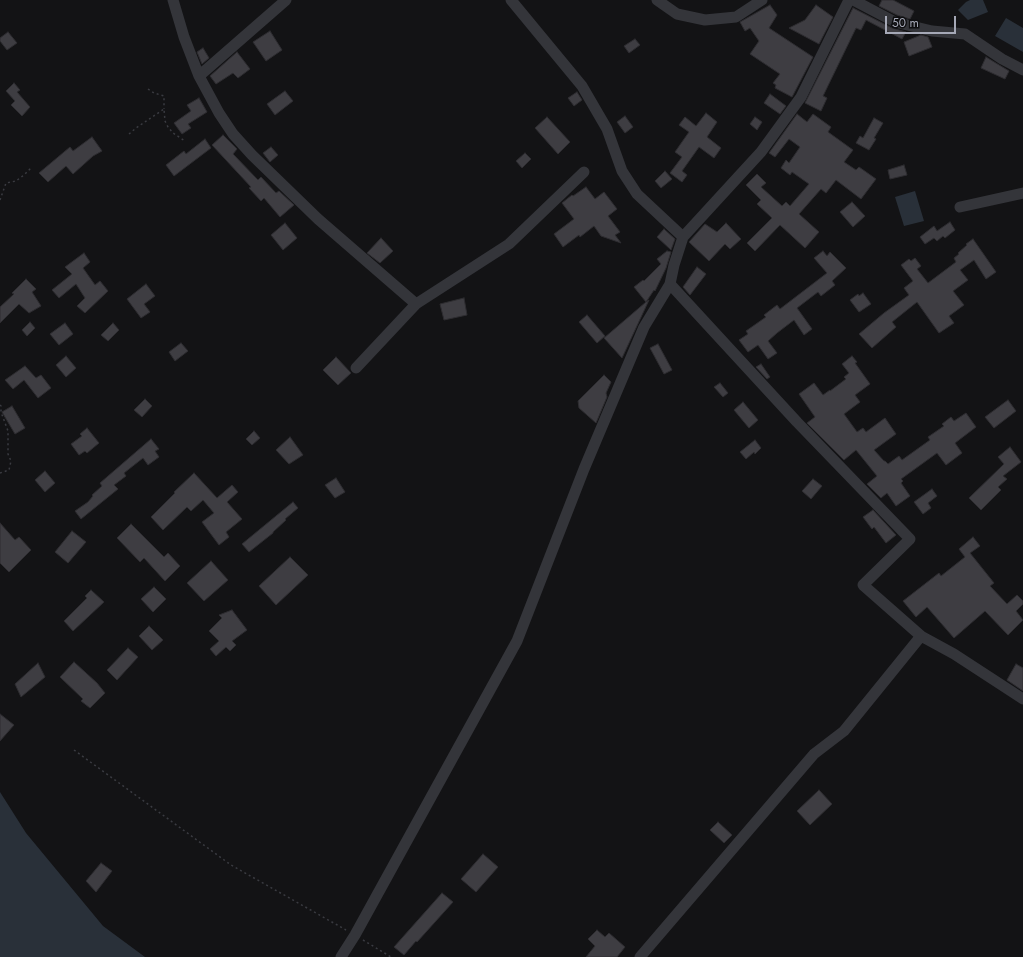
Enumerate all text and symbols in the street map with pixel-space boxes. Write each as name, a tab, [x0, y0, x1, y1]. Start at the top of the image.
scale bar	[887, 8, 958, 34]
text: 50 m	[892, 14, 919, 32]

